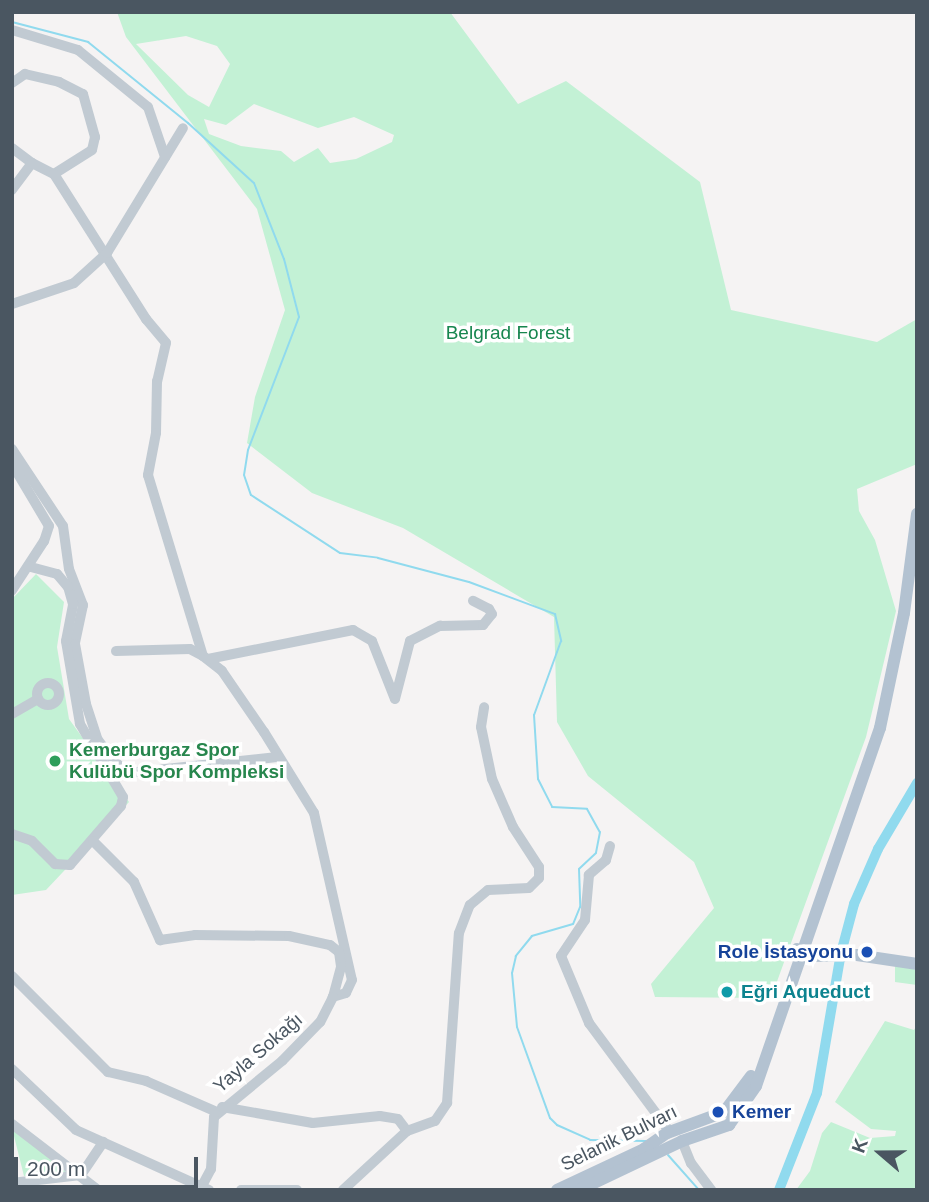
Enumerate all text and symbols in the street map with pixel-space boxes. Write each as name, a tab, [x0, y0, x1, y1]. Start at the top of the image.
park label: Belgrad Forest	[446, 322, 570, 344]
place label: Kemerburgaz Spor Kulübü Spor Kompleksi	[69, 739, 284, 783]
marker: Kemerburgaz Spor Kulübü Spor Kompleksi	[47, 753, 63, 769]
place label: Role İstasyonu	[718, 941, 853, 963]
marker: Role İstasyonu	[859, 944, 875, 960]
place label: Eğri Aqueduct	[741, 981, 871, 1003]
marker: Eğri Aqueduct	[719, 984, 735, 1000]
street label: Yayla Sokağı	[209, 1008, 307, 1098]
street label: Selanik Bulvarı	[557, 1100, 681, 1176]
place label: Kemer	[732, 1101, 791, 1123]
marker: Kemer	[710, 1104, 726, 1120]
north arrow	[845, 1118, 915, 1188]
text: K	[848, 1136, 872, 1156]
scale bar	[18, 1142, 201, 1186]
text: 200 m	[27, 1157, 85, 1180]

